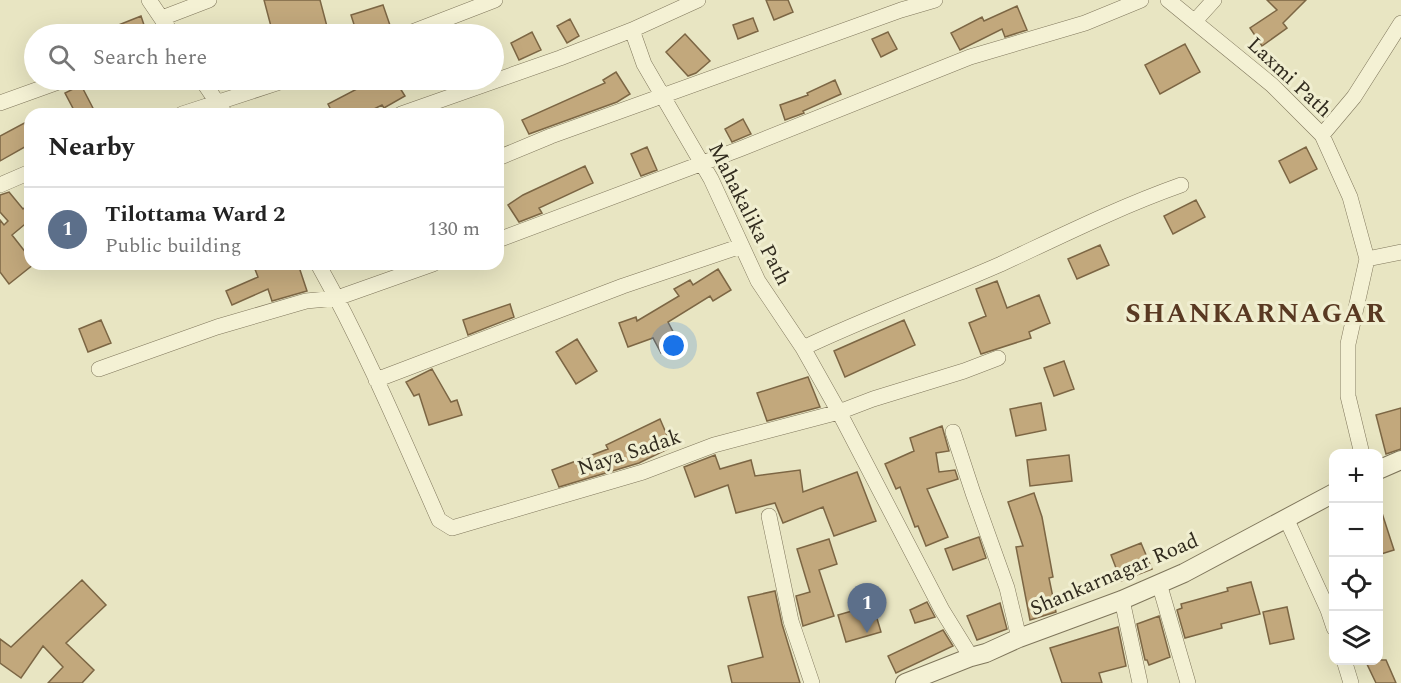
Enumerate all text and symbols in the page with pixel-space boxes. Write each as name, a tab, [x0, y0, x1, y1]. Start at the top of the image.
search box	[24, 24, 504, 90]
street label: Laxmi Path	[1239, 30, 1339, 126]
icon: search	[45, 41, 78, 74]
text: Search here	[93, 41, 207, 74]
text: Nearby	[48, 127, 134, 167]
street label: Mahakalika Path	[699, 137, 799, 292]
text: Tilottama Ward 2	[105, 198, 285, 231]
text: 1	[62, 214, 73, 244]
text: 130 m	[428, 214, 480, 244]
text: Public building	[105, 231, 241, 261]
district label: SHANKARNAGAR	[1125, 293, 1387, 335]
your location	[659, 331, 688, 360]
street label: Naya Sadak	[573, 421, 686, 485]
map controls	[1329, 449, 1383, 665]
button: +	[1329, 449, 1383, 503]
button: −	[1329, 503, 1383, 557]
street label: Shankarnagar Road	[1025, 525, 1204, 625]
button: locate	[1329, 557, 1383, 611]
pin: 1	[848, 584, 886, 633]
button: layers	[1329, 611, 1383, 665]

